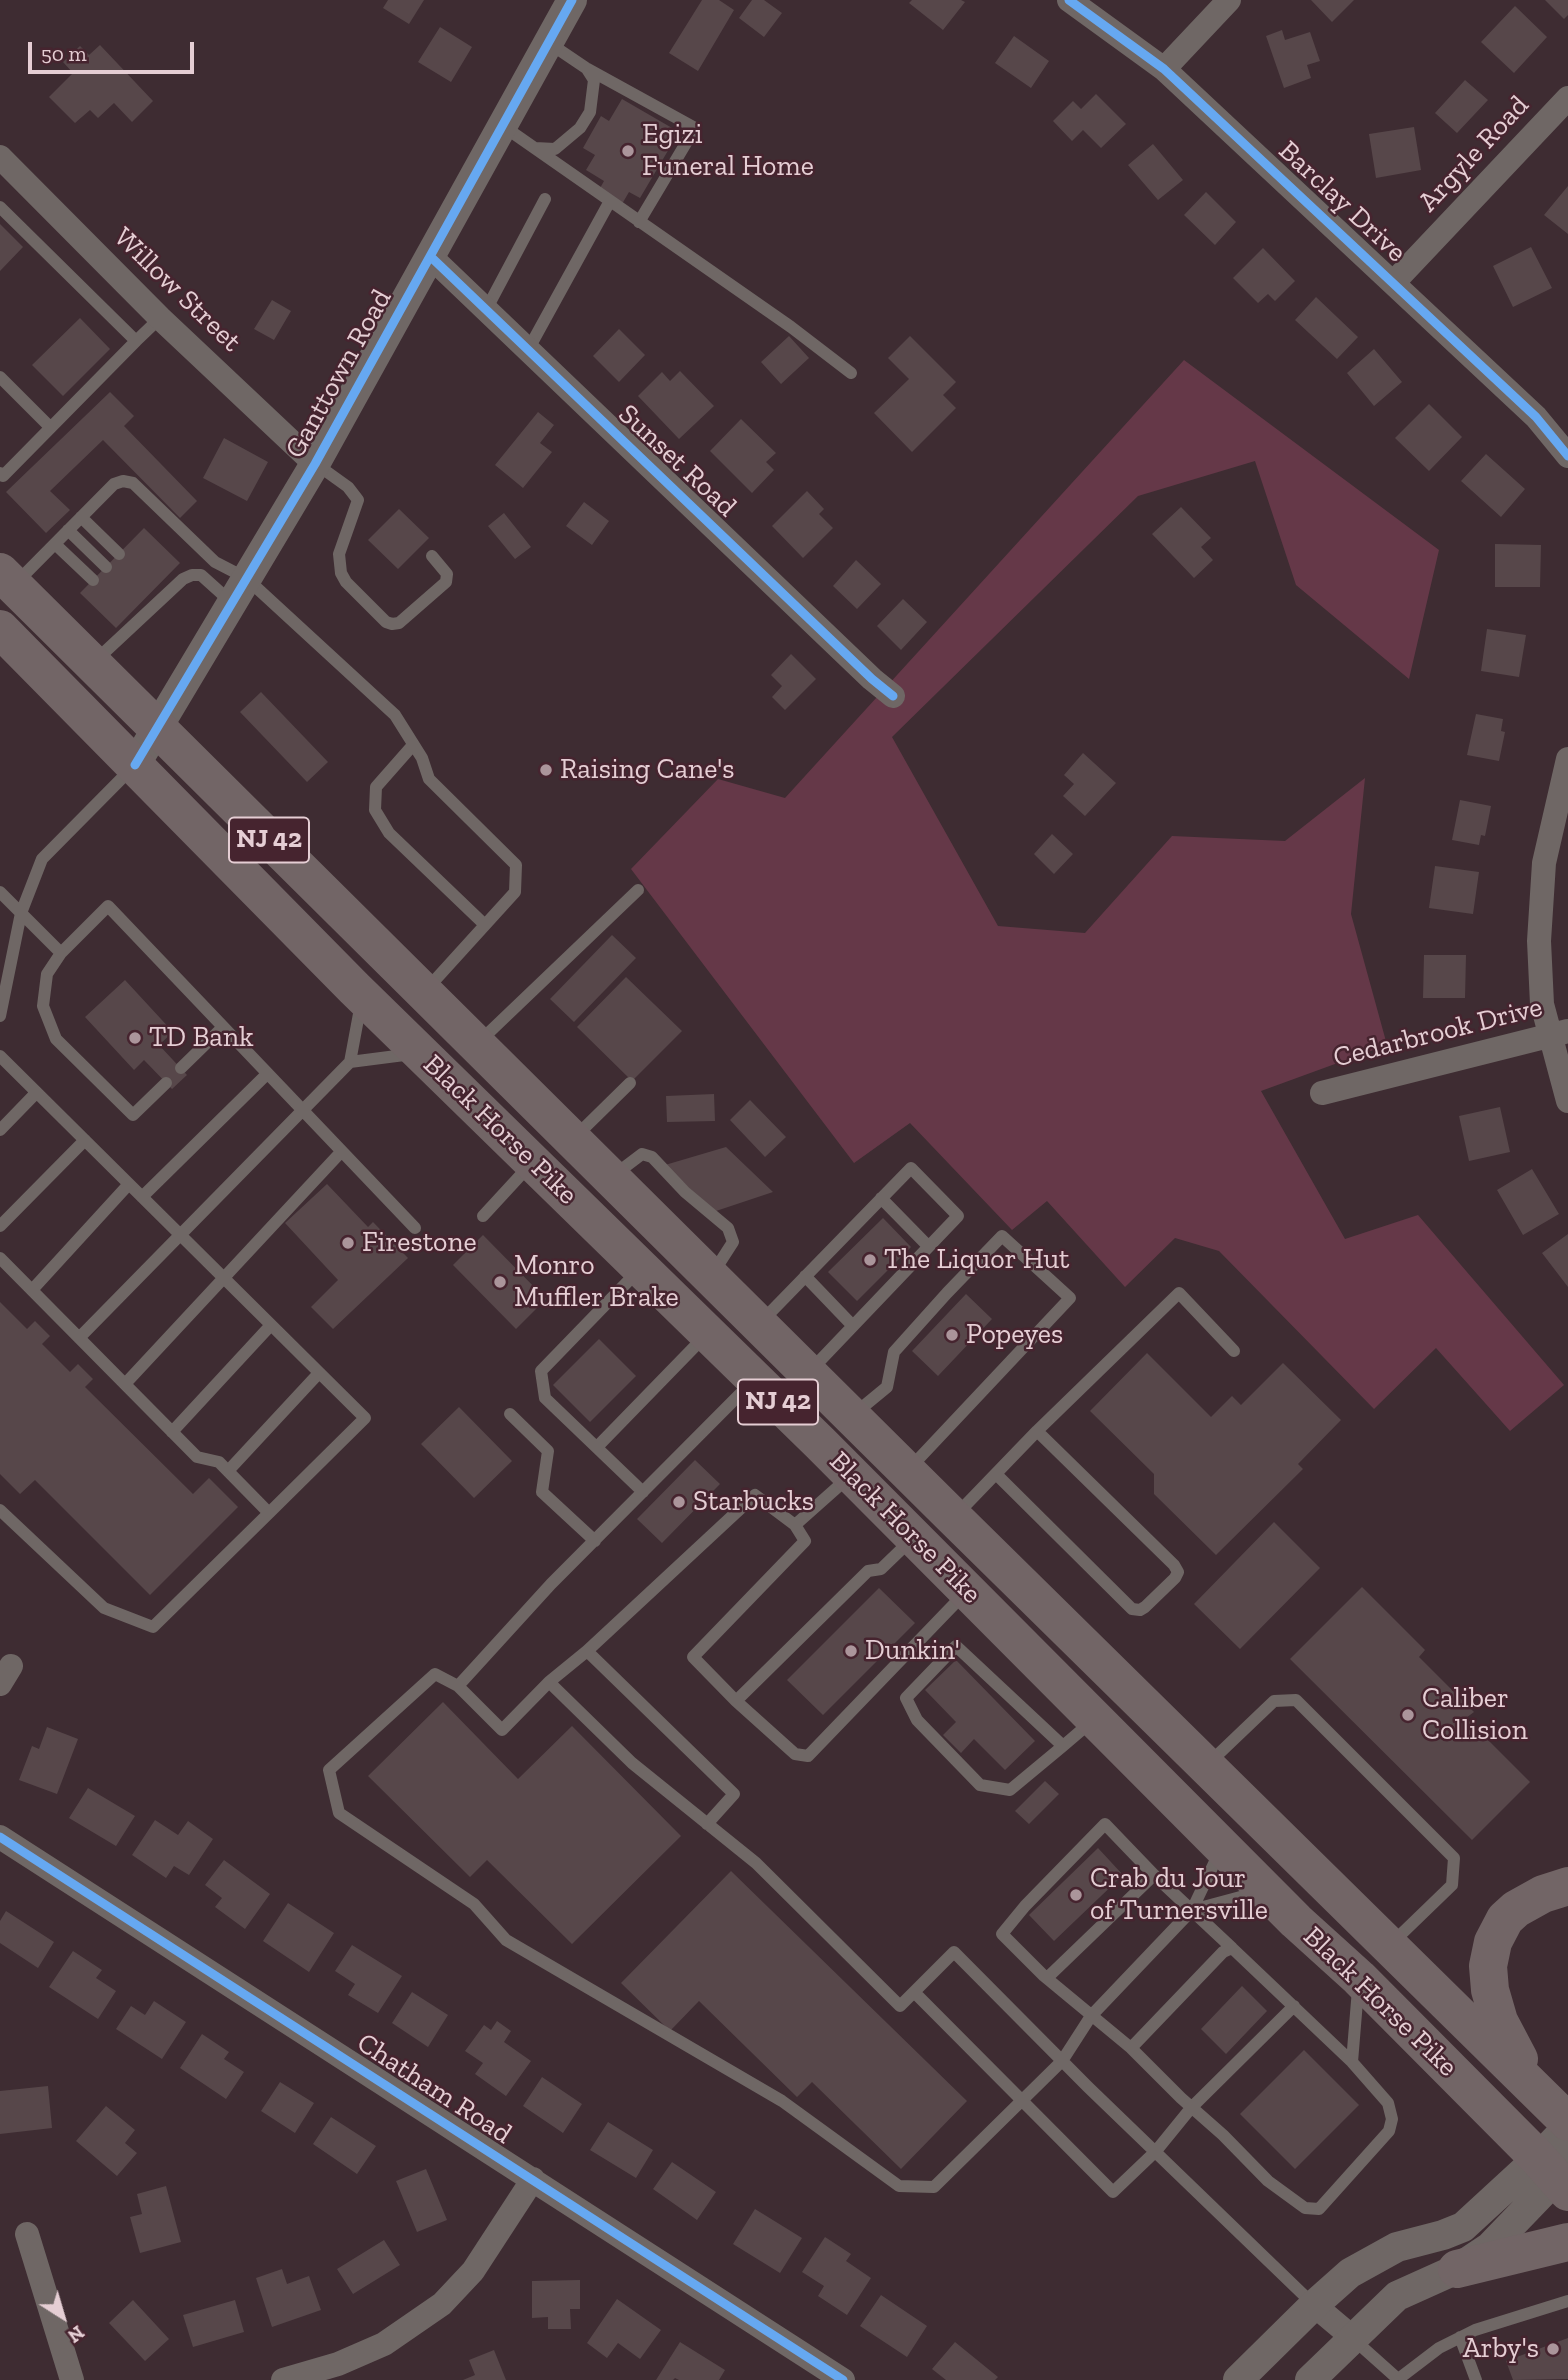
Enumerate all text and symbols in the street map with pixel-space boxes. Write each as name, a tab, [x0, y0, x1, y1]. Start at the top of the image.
scale bar	[32, 28, 198, 72]
text: 50 m	[41, 41, 87, 66]
street label: Argyle Road	[1412, 89, 1536, 219]
place label: Egizi Funeral Home	[642, 118, 814, 184]
street label: Barclay Drive	[1271, 134, 1413, 270]
marker: Egizi Funeral Home	[620, 143, 636, 159]
street label: Willow Street	[106, 221, 248, 359]
street label: Ganttown Road	[279, 284, 399, 464]
street label: Sunset Road	[611, 398, 743, 524]
place label: Raising Cane's	[560, 753, 735, 787]
marker: Raising Cane's	[538, 762, 554, 778]
road number: NJ 42	[229, 818, 309, 862]
street label: Cedarbrook Drive	[1330, 991, 1546, 1075]
place label: TD Bank	[149, 1021, 253, 1055]
marker: TD Bank	[127, 1030, 143, 1046]
street label: Black Horse Pike	[416, 1048, 584, 1212]
place label: Firestone	[362, 1226, 477, 1260]
marker: Firestone	[340, 1235, 356, 1251]
place label: The Liquor Hut	[884, 1243, 1069, 1277]
place label: Monro Muffler Brake	[514, 1249, 679, 1315]
marker: The Liquor Hut	[862, 1252, 878, 1268]
marker: Monro Muffler Brake	[492, 1274, 508, 1290]
place label: Popeyes	[966, 1318, 1063, 1352]
marker: Popeyes	[944, 1327, 960, 1343]
road number: NJ 42	[738, 1380, 818, 1424]
street label: Black Horse Pike	[822, 1445, 988, 1611]
place label: Starbucks	[693, 1485, 814, 1519]
marker: Starbucks	[671, 1494, 687, 1510]
place label: Dunkin'	[865, 1634, 960, 1668]
marker: Dunkin'	[843, 1643, 859, 1659]
place label: Caliber Collision	[1422, 1682, 1528, 1748]
marker: Caliber Collision	[1400, 1707, 1416, 1723]
place label: Crab du Jour of Turnersville	[1090, 1862, 1268, 1928]
marker: Crab du Jour of Turnersville	[1068, 1887, 1084, 1903]
street label: Black Horse Pike	[1296, 1920, 1464, 2084]
street label: Chatham Road	[350, 2027, 518, 2151]
north arrow	[28, 2282, 98, 2352]
text: N	[63, 2321, 89, 2348]
place label: Arby's	[1463, 2332, 1539, 2366]
marker: Arby's	[1545, 2341, 1561, 2357]

